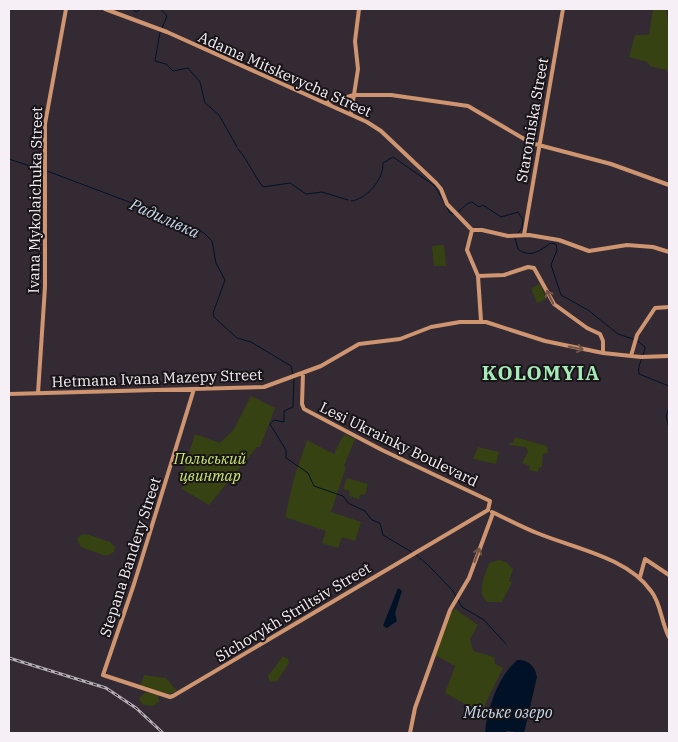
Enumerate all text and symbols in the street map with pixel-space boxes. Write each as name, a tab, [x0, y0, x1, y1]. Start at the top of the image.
street label: Adama Mitskevycha Street	[195, 27, 375, 121]
street label: Staromiska Street	[512, 56, 552, 184]
street label: Ivana Mykolaichuka Street	[24, 106, 46, 294]
water label: Радилівка	[126, 193, 203, 242]
one-way arrow	[545, 290, 555, 305]
one-way arrow	[568, 344, 584, 353]
district label: KOLOMYIA	[482, 359, 600, 386]
street label: Hetmana Ivana Mazepy Street	[51, 365, 263, 391]
street label: Lesi Ukrainky Boulevard	[317, 397, 481, 491]
park label: Польський цвинтар	[173, 449, 247, 485]
street label: Stepana Bandery Street	[95, 475, 165, 639]
one-way arrow	[473, 548, 482, 564]
street label: Sichovykh Striltsiv Street	[212, 558, 374, 666]
water label: Міське озеро	[462, 702, 553, 722]

